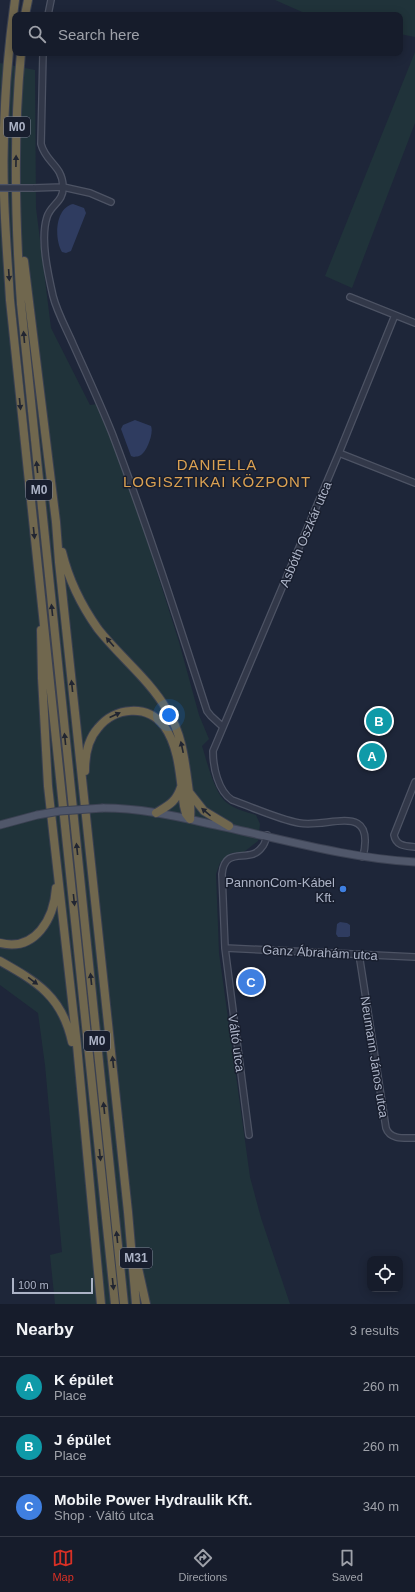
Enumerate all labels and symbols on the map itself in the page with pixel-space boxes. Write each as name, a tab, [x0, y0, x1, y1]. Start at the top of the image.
road number: M0	[4, 117, 30, 137]
one-way arrow	[13, 154, 19, 167]
one-way arrow	[5, 269, 12, 281]
one-way arrow	[21, 331, 28, 343]
one-way arrow	[17, 398, 24, 410]
district label: DANIELLA LOGISZTIKAI KÖZPONT	[123, 456, 311, 490]
one-way arrow	[34, 461, 40, 473]
street label: Asbóth Oszkár utca	[276, 478, 335, 589]
road number: M0	[26, 480, 52, 500]
one-way arrow	[31, 527, 37, 539]
one-way arrow	[49, 604, 55, 616]
one-way arrow	[105, 636, 114, 647]
one-way arrow	[69, 680, 75, 692]
your location	[159, 705, 179, 725]
pin: B	[366, 706, 392, 736]
one-way arrow	[109, 712, 120, 718]
one-way arrow	[62, 733, 69, 745]
one-way arrow	[179, 741, 185, 753]
pin: A	[359, 741, 385, 771]
one-way arrow	[201, 807, 211, 816]
one-way arrow	[74, 843, 80, 855]
place label: PannonCom-Kábel Kft.	[225, 875, 335, 905]
marker: PannonCom-Kábel Kft.	[338, 884, 348, 894]
one-way arrow	[70, 894, 77, 906]
street label: Ganz Ábrahám utca	[262, 942, 379, 963]
pin: C	[238, 967, 264, 997]
one-way arrow	[87, 973, 94, 985]
one-way arrow	[28, 977, 39, 985]
street label: Neumann János utca	[357, 995, 392, 1120]
street label: Váltó utca	[225, 1013, 248, 1073]
road number: M0	[84, 1031, 110, 1051]
one-way arrow	[109, 1056, 116, 1068]
one-way arrow	[101, 1102, 107, 1114]
one-way arrow	[97, 1149, 104, 1161]
one-way arrow	[114, 1231, 121, 1243]
road number: M31	[120, 1248, 152, 1268]
scale bar	[12, 1276, 93, 1295]
one-way arrow	[110, 1278, 117, 1290]

